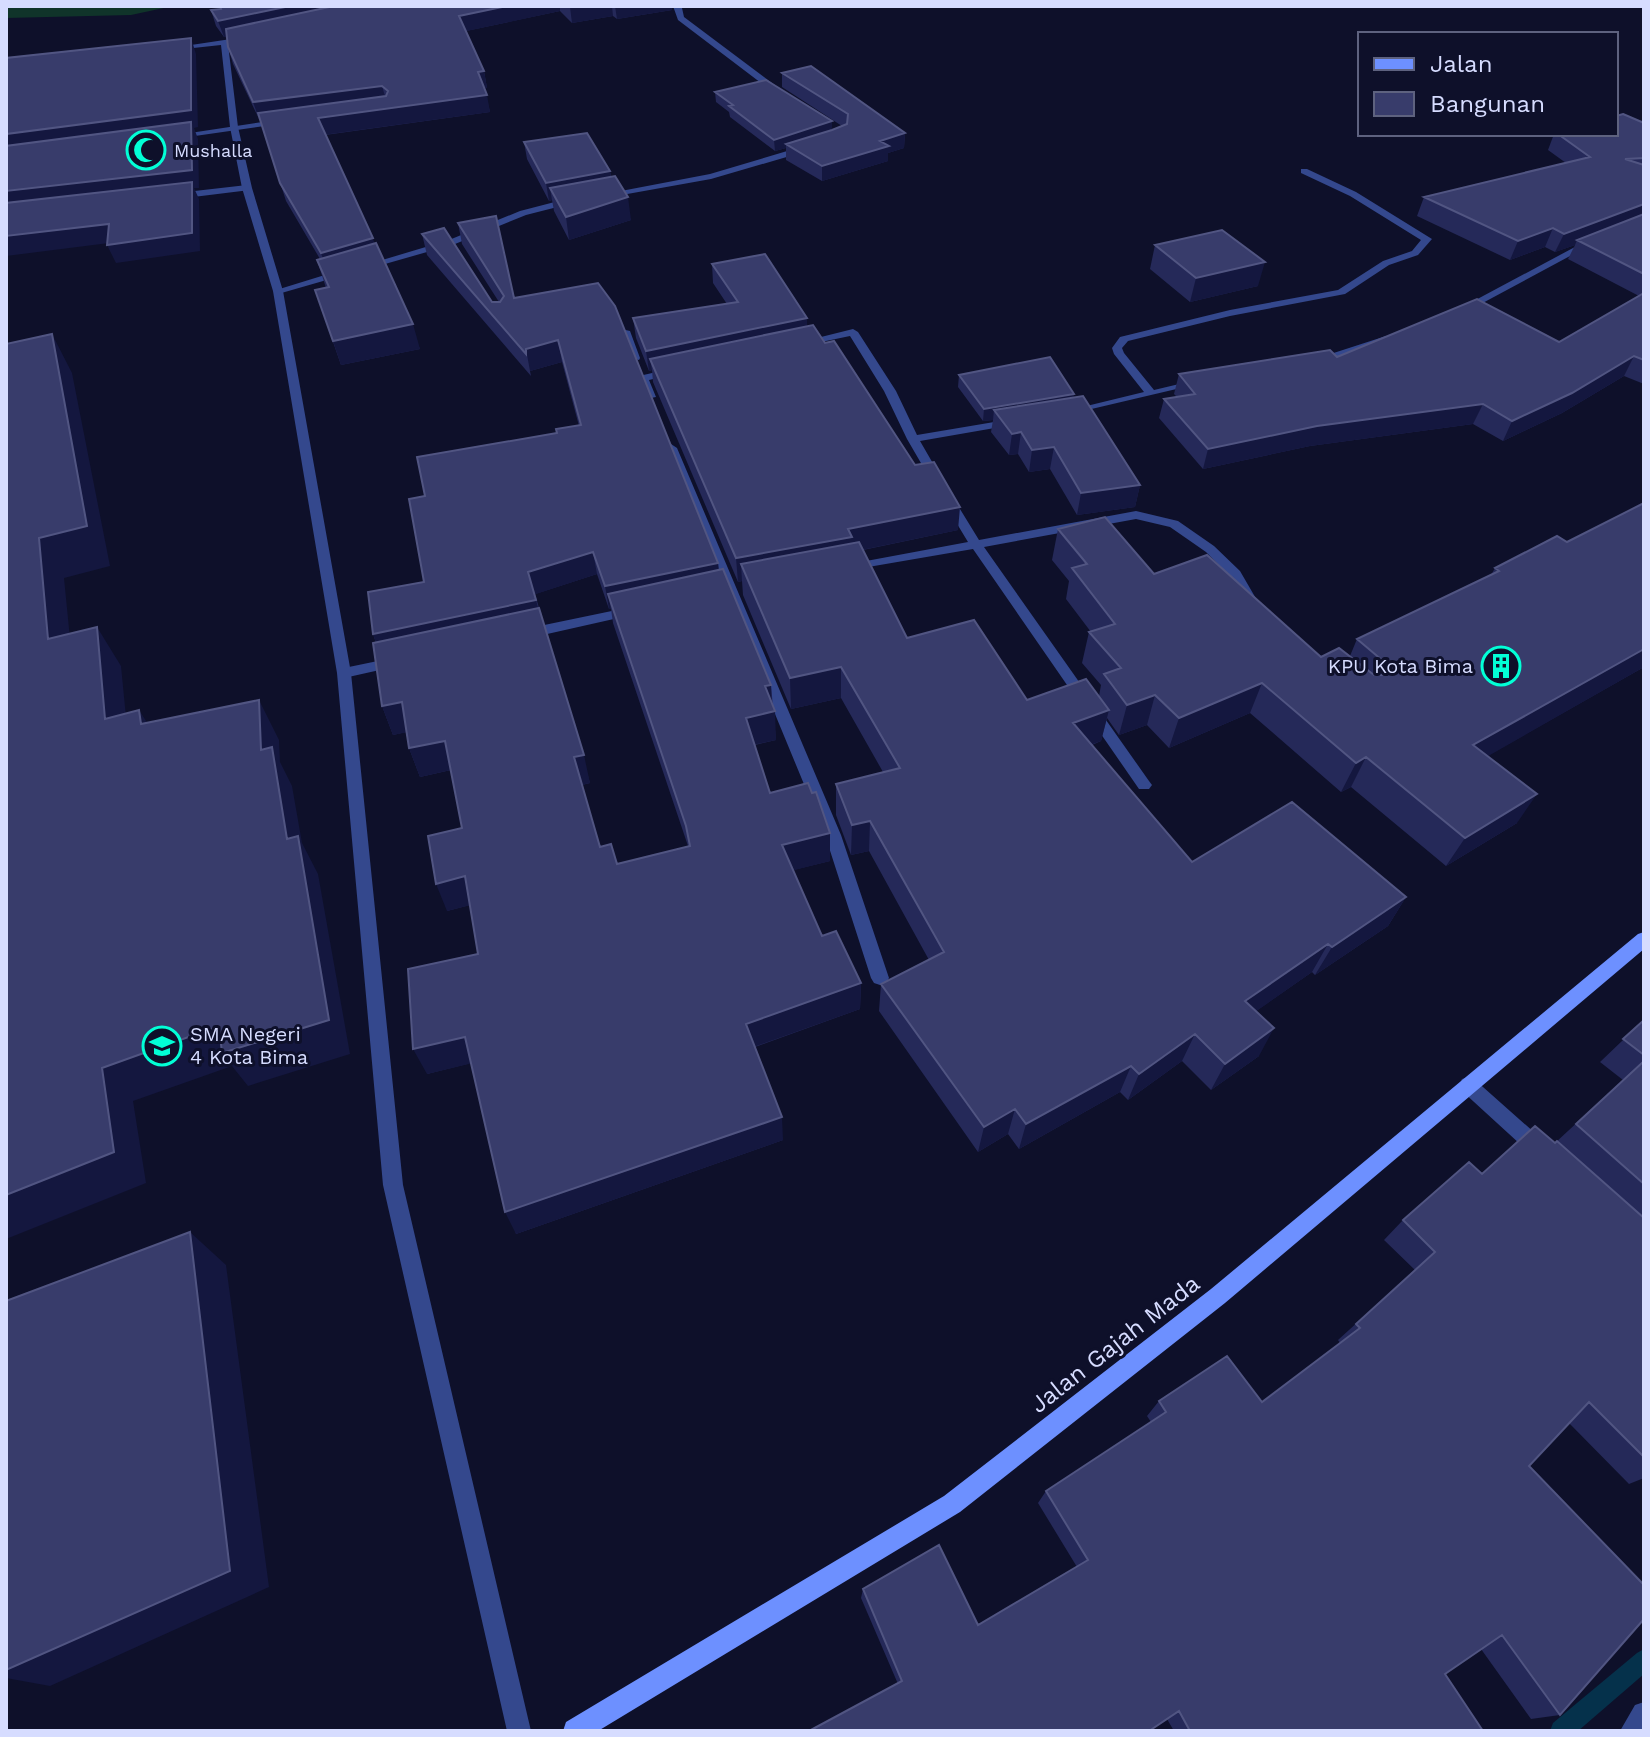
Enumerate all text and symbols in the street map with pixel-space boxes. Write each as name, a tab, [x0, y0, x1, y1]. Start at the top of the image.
legend	[1358, 32, 1618, 136]
text: Jalan	[1430, 50, 1493, 78]
text: Bangunan	[1430, 90, 1545, 118]
mosque icon: Mushalla	[125, 129, 167, 171]
place label: Mushalla	[174, 140, 252, 161]
building icon: KPU Kota Bima	[1480, 645, 1522, 687]
place label: KPU Kota Bima	[1328, 654, 1473, 678]
place label: SMA Negeri 4 Kota Bima	[190, 1022, 308, 1069]
school or university icon: SMA Negeri 4 Kota Bima	[141, 1025, 183, 1067]
street label: Jalan Gajah Mada	[1025, 1269, 1205, 1419]

